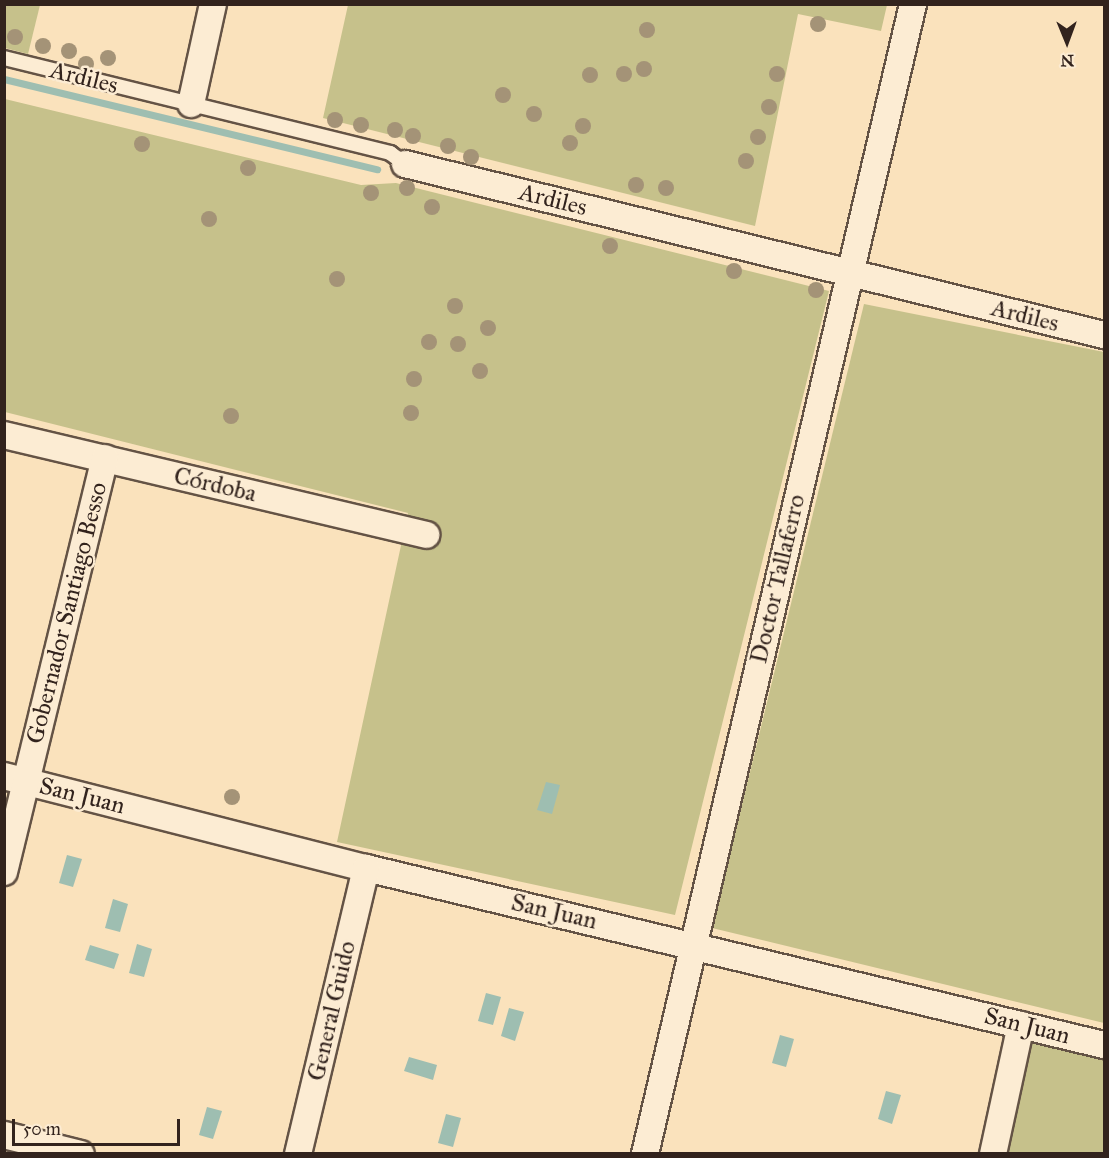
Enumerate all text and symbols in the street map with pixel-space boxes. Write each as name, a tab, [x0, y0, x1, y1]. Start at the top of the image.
north arrow	[1037, 12, 1097, 72]
text: N	[1060, 51, 1074, 70]
street label: Ardiles	[47, 56, 121, 100]
street label: Ardiles	[516, 178, 590, 222]
street label: Ardiles	[988, 294, 1062, 338]
street label: Córdoba	[171, 462, 259, 508]
street label: Gobernador Santiago Besso	[21, 479, 113, 747]
street label: Doctor Tallaferro	[745, 492, 811, 666]
street label: San Juan	[36, 771, 128, 821]
street label: San Juan	[508, 888, 600, 936]
street label: General Guido	[302, 938, 362, 1084]
street label: San Juan	[981, 1001, 1073, 1051]
scale bar	[15, 1107, 183, 1145]
text: 50 m	[23, 1118, 61, 1140]

